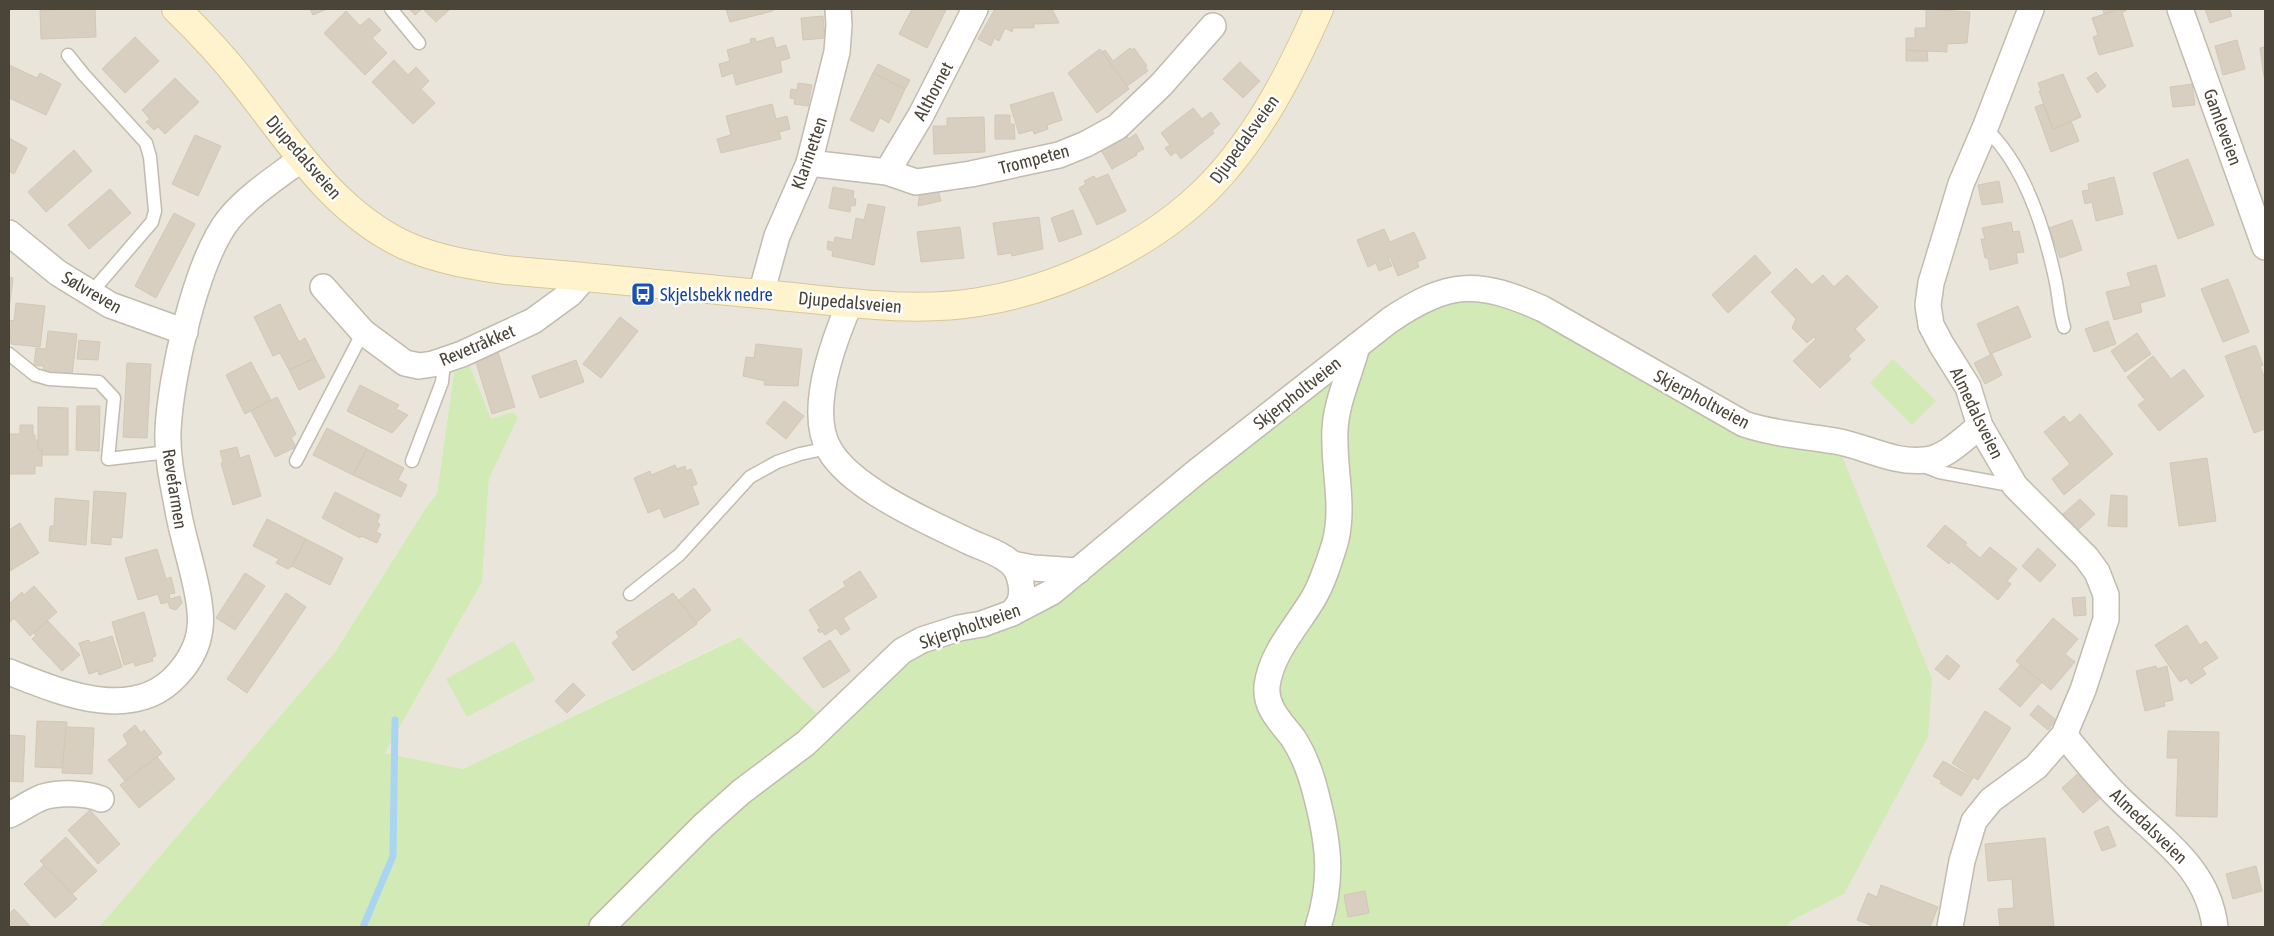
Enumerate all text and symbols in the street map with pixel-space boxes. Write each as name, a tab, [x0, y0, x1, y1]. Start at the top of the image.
street label: Althornet	[909, 58, 957, 124]
street label: Gamleveien	[2199, 86, 2247, 168]
street label: Djupedalsveien	[1205, 91, 1283, 187]
street label: Djupedalsveien	[262, 111, 346, 203]
street label: Klarinetten	[787, 114, 831, 192]
street label: Trompeten	[996, 140, 1072, 178]
street label: Sølvreven	[58, 267, 126, 317]
bus stop icon: Skjelsbekk nedre	[630, 281, 656, 307]
place label: Skjelsbekk nedre	[660, 284, 773, 305]
street label: Djupedalsveien	[797, 287, 903, 317]
street label: Revetråkket	[436, 320, 518, 370]
street label: Skjerpholtveien	[1249, 352, 1345, 434]
street label: Almedalsveien	[1946, 364, 2008, 462]
street label: Skjerpholtveien	[1651, 365, 1753, 433]
street label: Revefarmen	[158, 447, 192, 531]
street label: Skjerpholtveien	[917, 599, 1023, 653]
street label: Almedalsveien	[2106, 784, 2192, 868]

